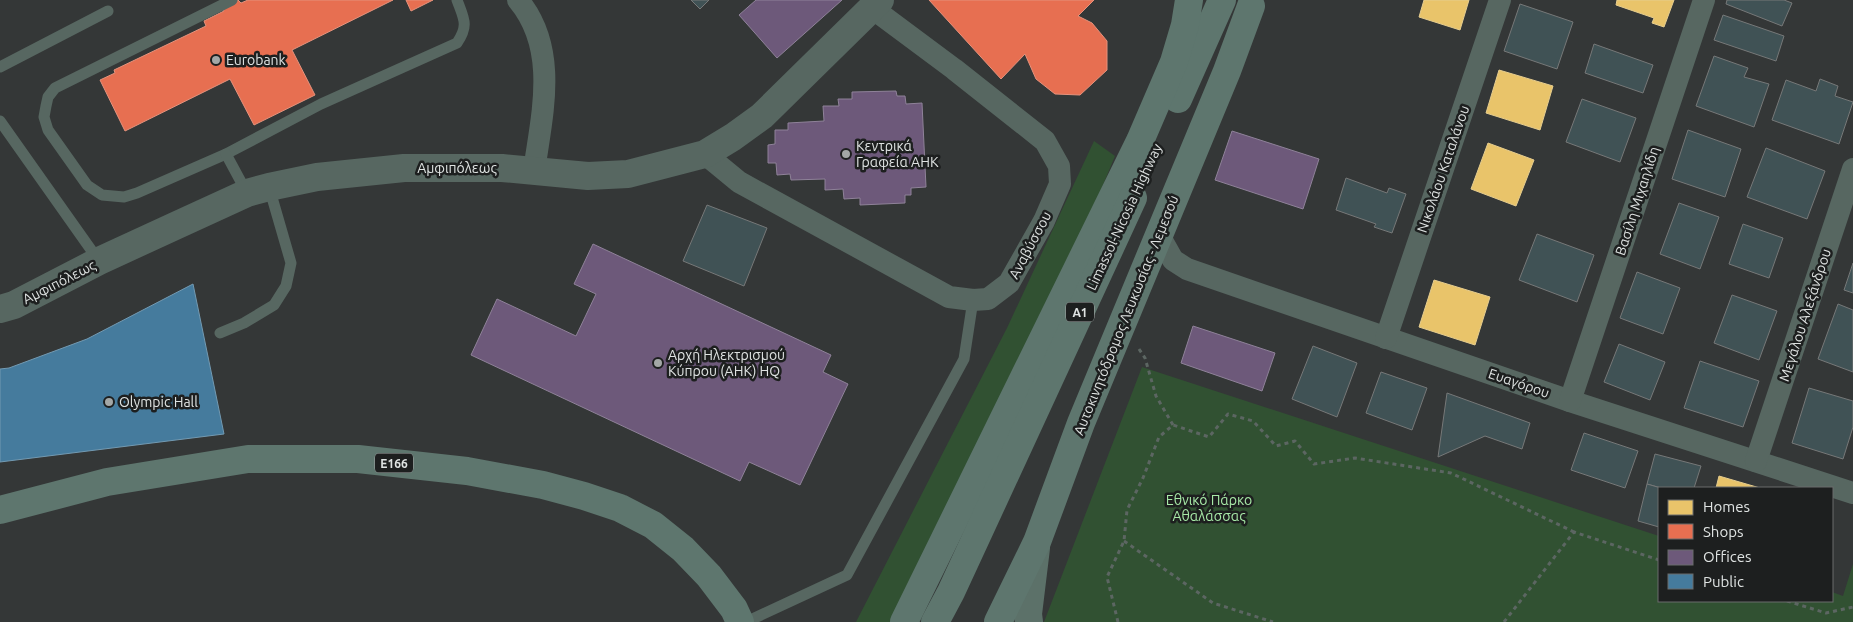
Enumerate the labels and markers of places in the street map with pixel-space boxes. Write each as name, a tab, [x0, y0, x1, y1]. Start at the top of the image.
place label: Eurobank	[226, 52, 286, 68]
marker: Eurobank	[210, 54, 222, 66]
place label: Κεντρικά Γραφεία ΑΗΚ	[856, 138, 939, 170]
marker: Κεντρικά Γραφεία ΑΗΚ	[840, 148, 852, 160]
place label: Αρχή Ηλεκτρισμού Κύπρου (ΑΗΚ) HQ	[668, 347, 785, 379]
marker: Αρχή Ηλεκτρισμού Κύπρου (ΑΗΚ) HQ	[652, 357, 664, 369]
place label: Olympic Hall	[119, 394, 198, 410]
marker: Olympic Hall	[103, 396, 115, 408]

